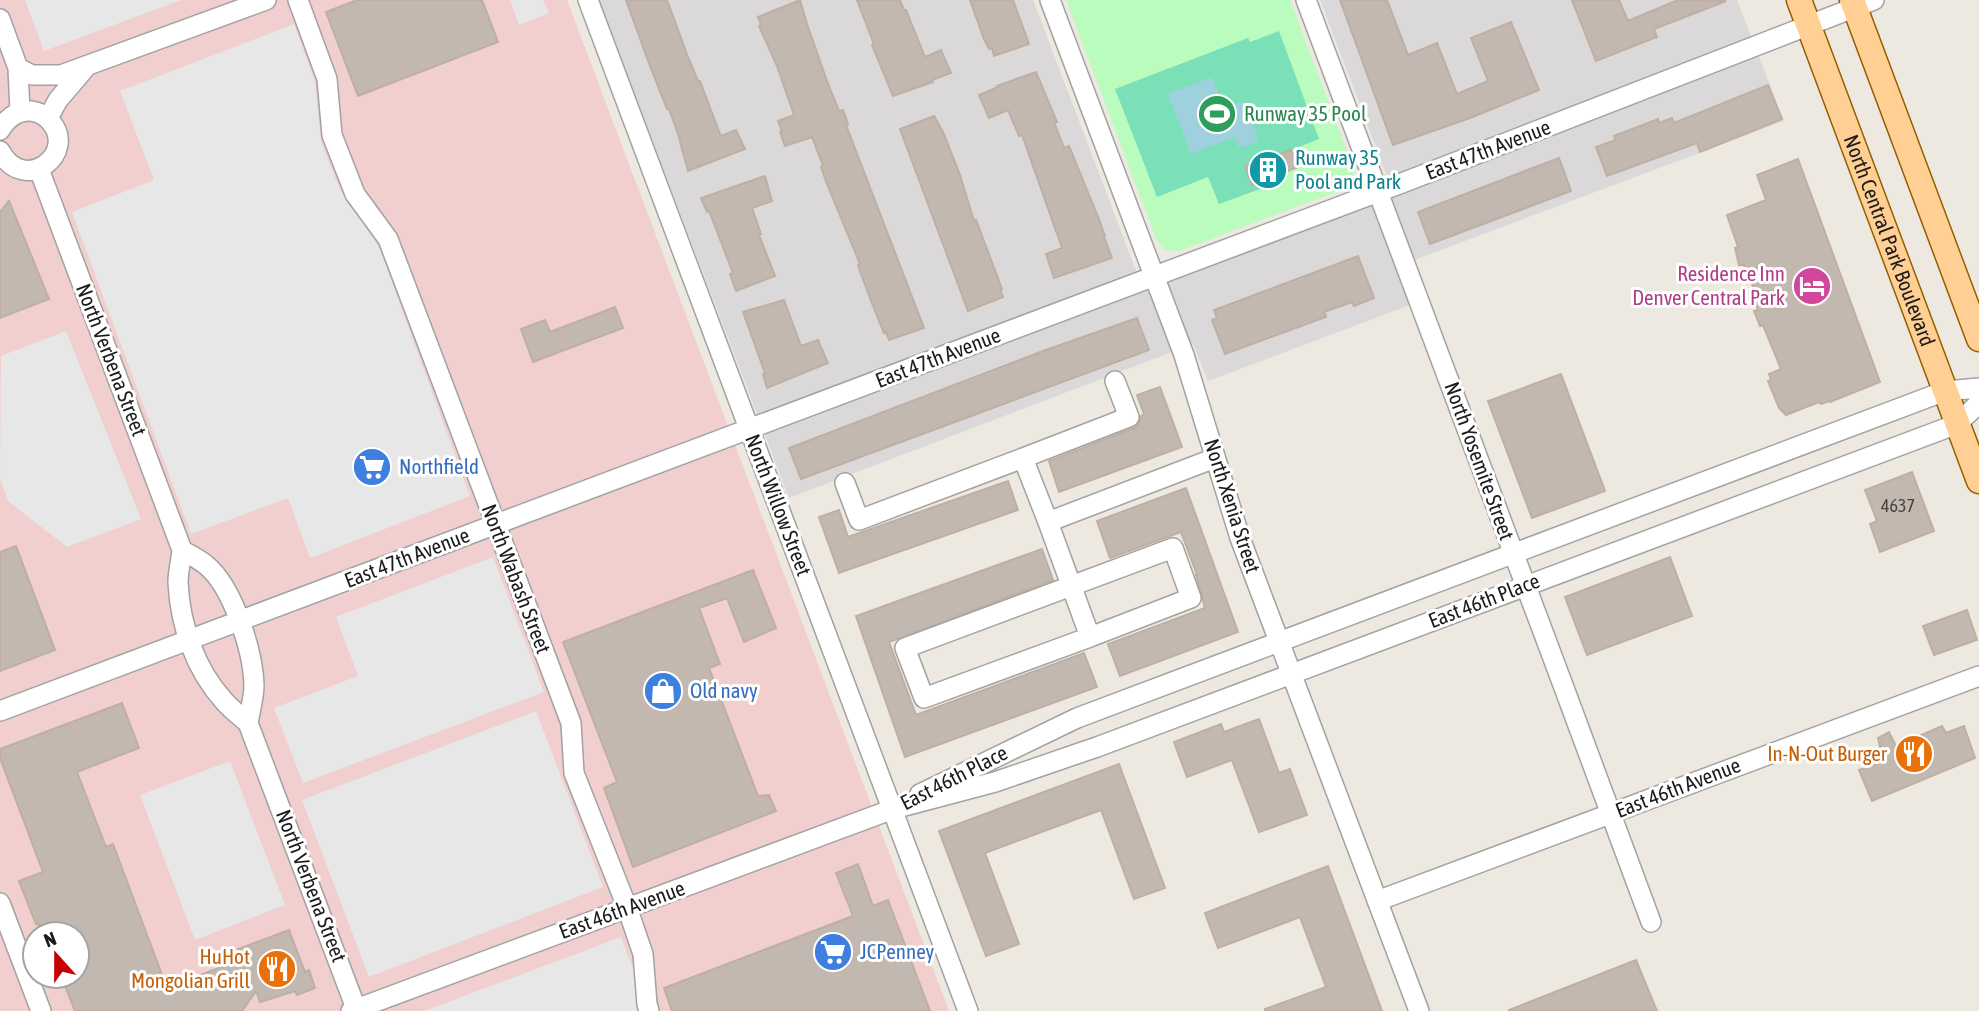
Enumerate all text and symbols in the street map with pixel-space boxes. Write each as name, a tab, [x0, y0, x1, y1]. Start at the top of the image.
sports icon: Runway 35 Pool	[1196, 93, 1238, 135]
place label: Runway 35 Pool	[1244, 101, 1367, 125]
street label: East 47th Avenue	[1422, 114, 1554, 184]
street label: North Central Park Boulevard	[1840, 131, 1940, 349]
place label: Runway 35 Pool and Park	[1295, 145, 1401, 193]
building icon: Runway 35 Pool and Park	[1247, 149, 1289, 191]
place label: Residence Inn Denver Central Park	[1632, 261, 1785, 309]
hotel icon: Residence Inn Denver Central Park	[1791, 265, 1833, 307]
street label: North Verbena Street	[72, 280, 152, 439]
street label: East 47th Avenue	[872, 322, 1004, 392]
street label: North Yosemite Street	[1440, 378, 1520, 543]
street label: North Willow Street	[741, 431, 817, 579]
street label: North Xenia Street	[1200, 436, 1266, 576]
supermarket icon: Northfield	[351, 446, 393, 488]
place label: Northfield	[399, 454, 479, 478]
house number: 4637	[1881, 495, 1915, 516]
street label: North Wabash Street	[477, 501, 556, 657]
street label: East 47th Avenue	[341, 522, 473, 592]
street label: East 46th Place	[1425, 568, 1542, 632]
shop icon: Old navy	[642, 670, 684, 712]
place label: Old navy	[690, 678, 758, 702]
restaurant icon: In-N-Out Burger	[1893, 733, 1935, 775]
street label: East 46th Place	[896, 740, 1011, 814]
place label: In-N-Out Burger	[1767, 741, 1888, 765]
street label: East 46th Avenue	[1612, 752, 1744, 822]
street label: North Verbena Street	[272, 806, 352, 965]
street label: East 46th Avenue	[556, 875, 688, 943]
north arrow	[21, 920, 91, 990]
text: N	[41, 927, 59, 951]
supermarket icon: JCPenney	[812, 931, 854, 973]
place label: JCPenney	[860, 939, 934, 963]
place label: HuHot Mongolian Grill	[131, 944, 250, 992]
restaurant icon: HuHot Mongolian Grill	[256, 948, 298, 990]

